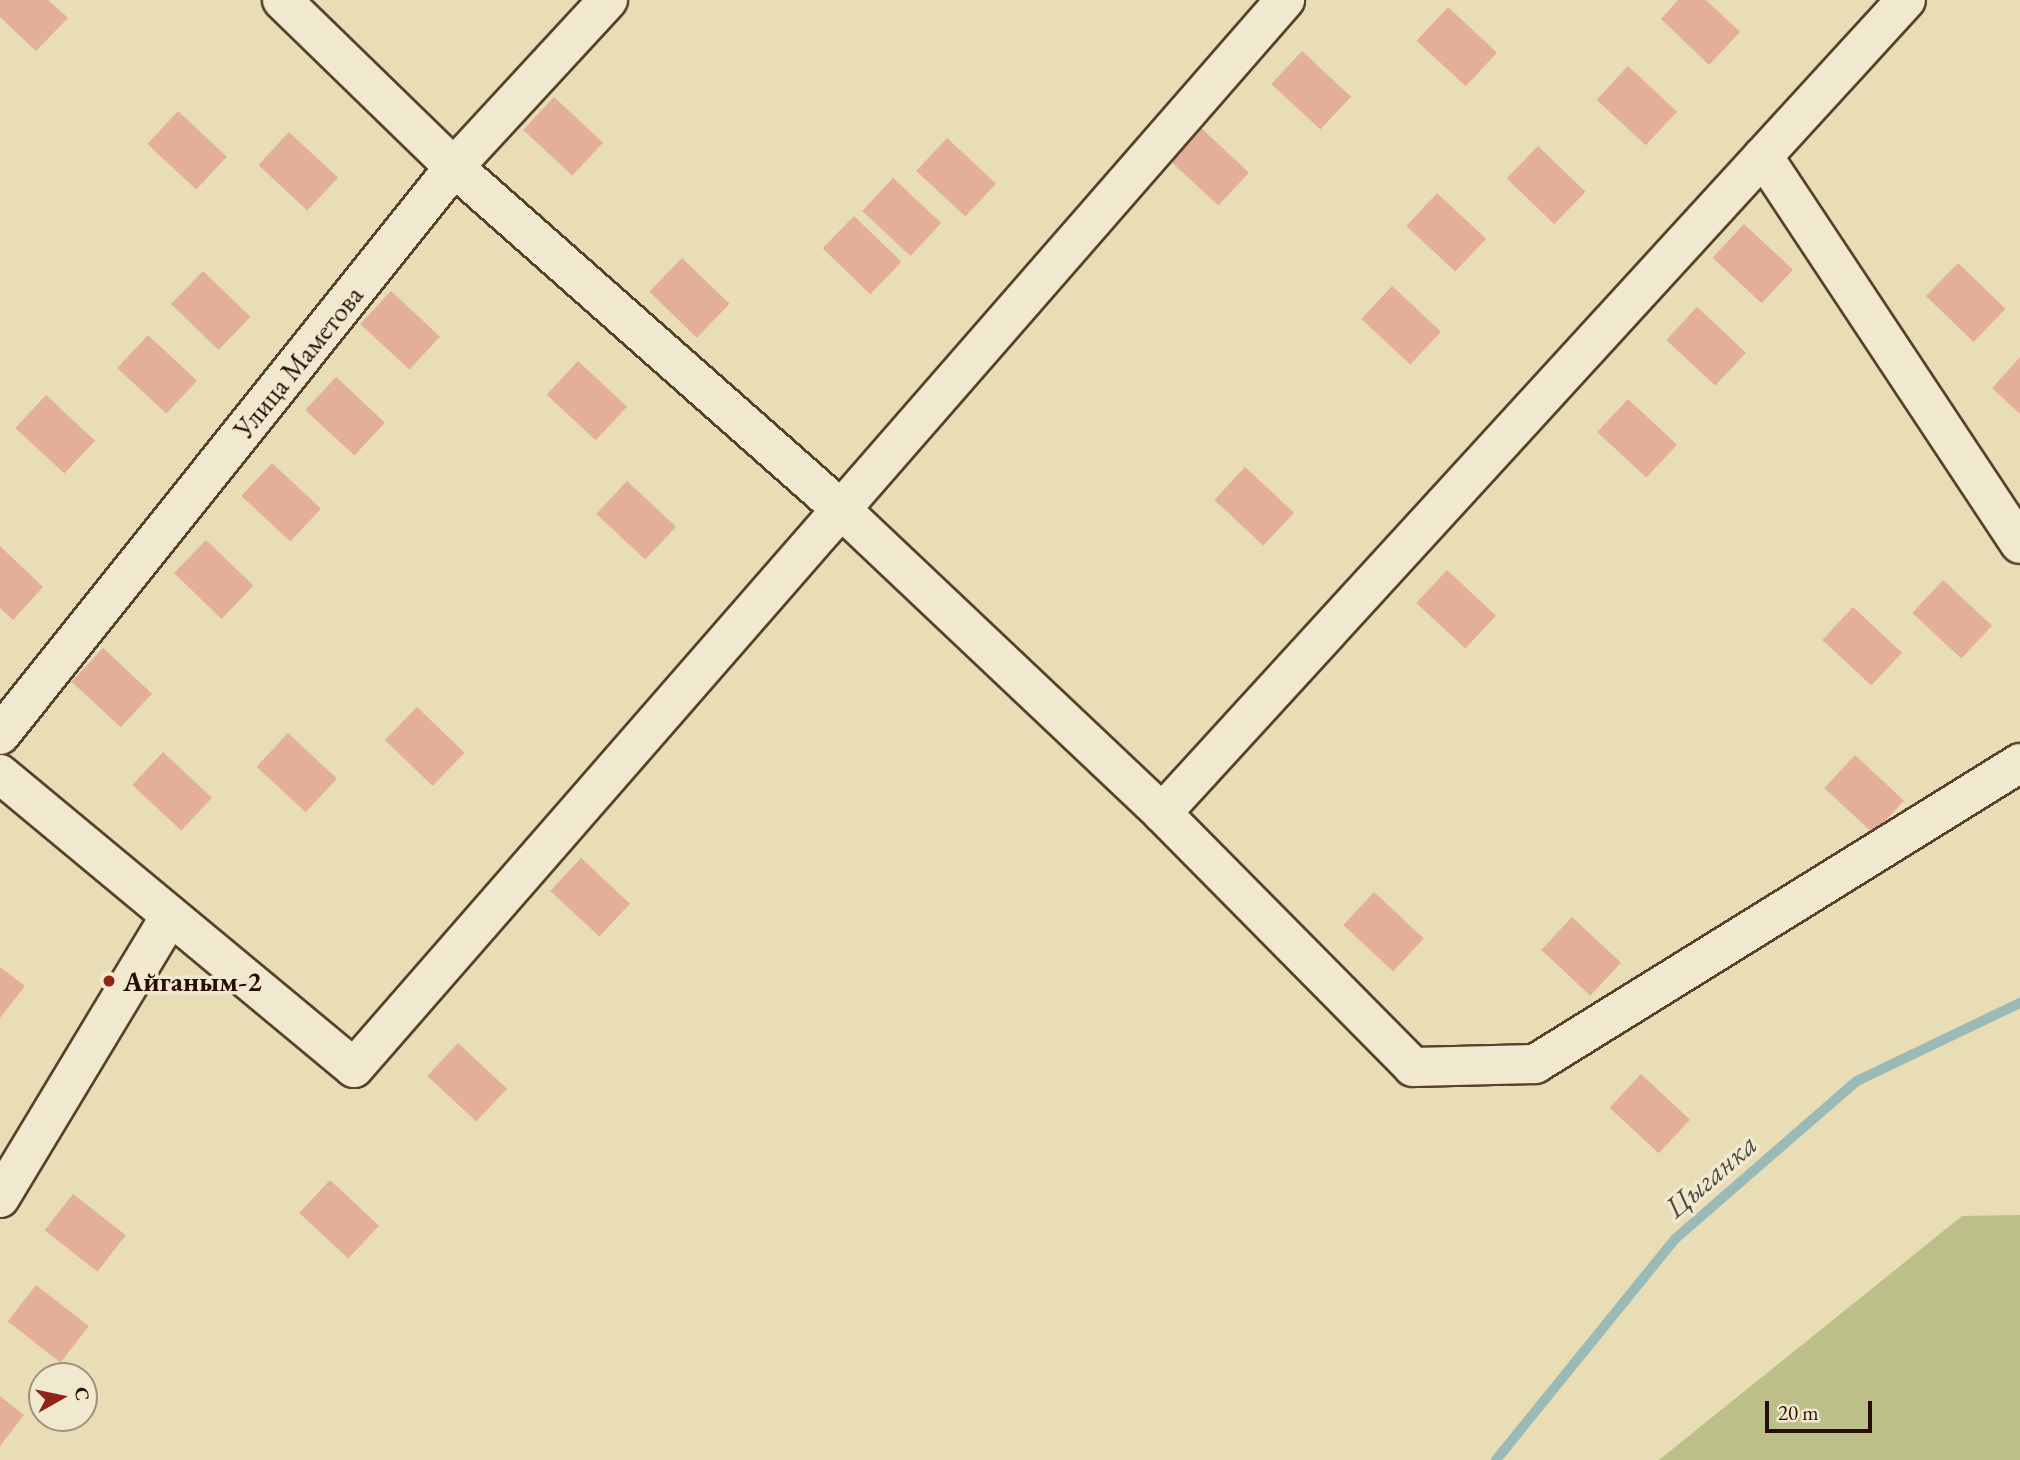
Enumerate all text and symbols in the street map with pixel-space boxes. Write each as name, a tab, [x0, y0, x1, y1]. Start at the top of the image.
street label: Улица Маметова	[226, 279, 370, 445]
place label: Айганым-2	[123, 964, 262, 998]
marker: Айганым-2	[101, 973, 117, 989]
water label: Цыганка	[1658, 1126, 1764, 1226]
north arrow	[28, 1362, 98, 1432]
text: С	[69, 1385, 96, 1403]
scale bar	[1768, 1386, 1875, 1430]
text: 20 m	[1778, 1399, 1819, 1426]

